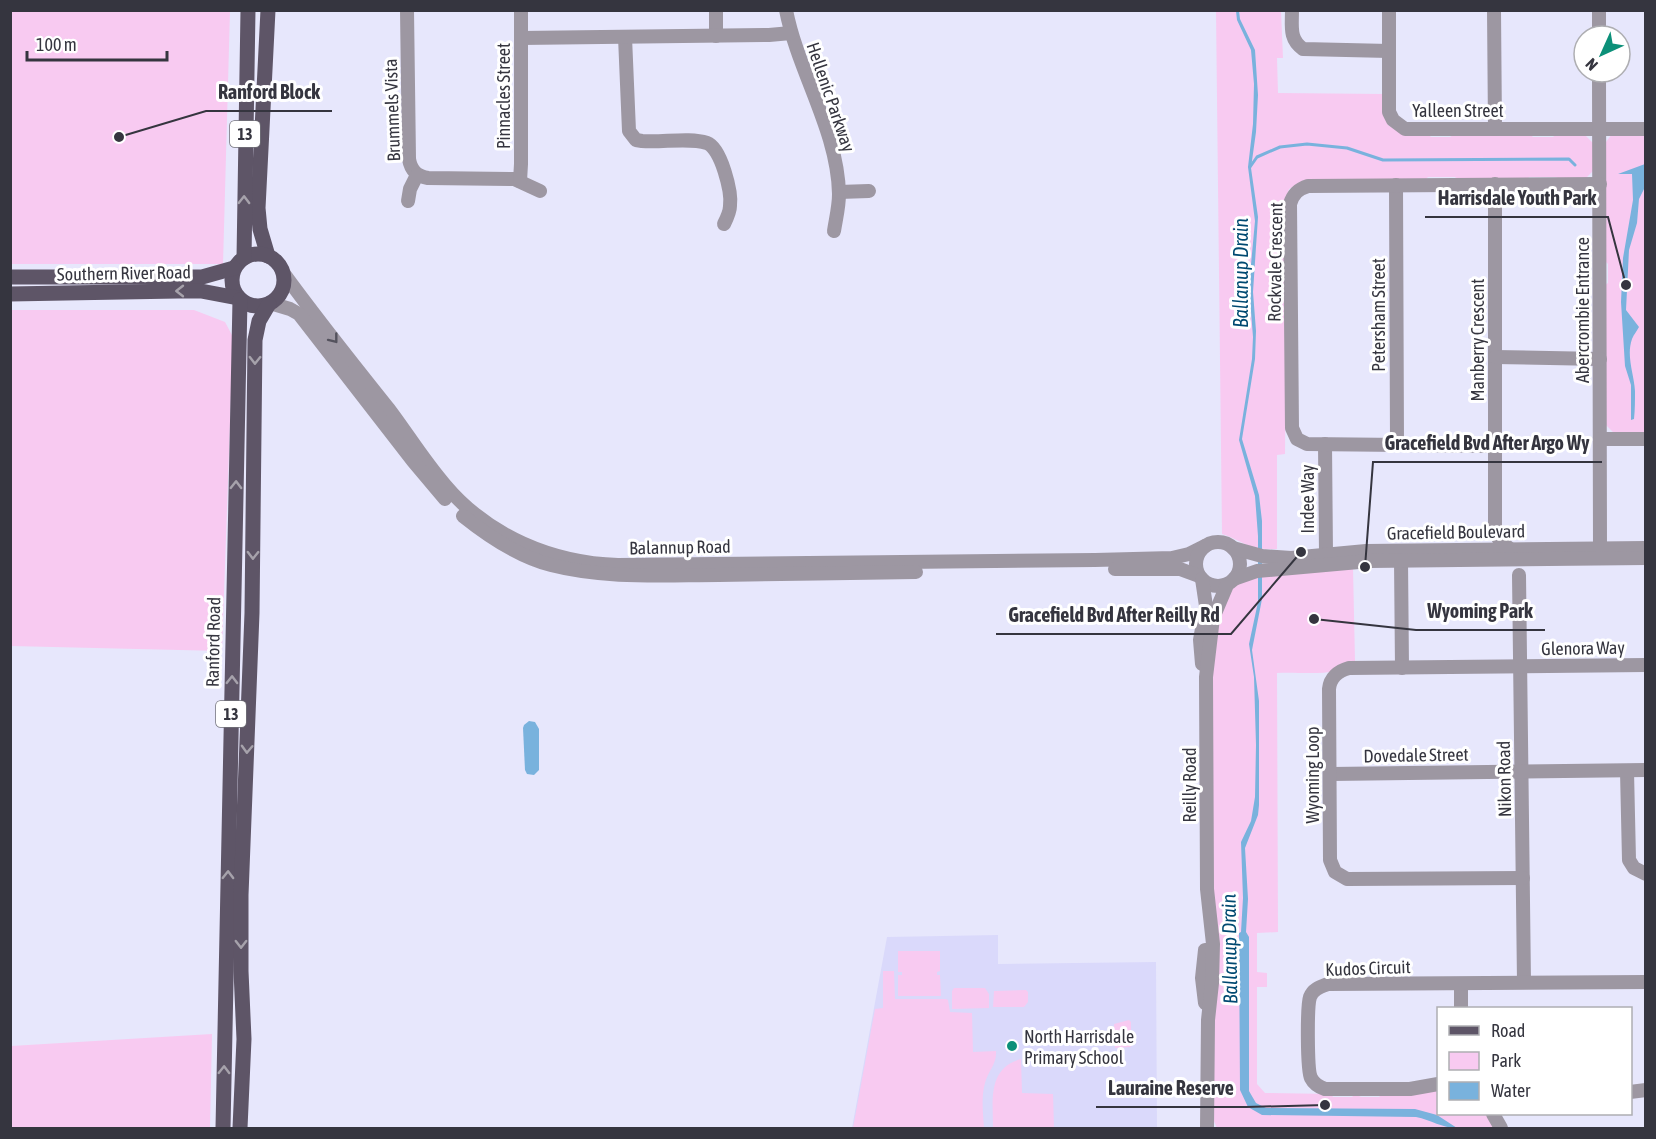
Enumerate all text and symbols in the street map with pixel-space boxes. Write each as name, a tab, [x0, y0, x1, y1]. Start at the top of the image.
scale bar	[27, 24, 166, 62]
north arrow	[1572, 24, 1632, 84]
text: 100 m	[36, 34, 77, 55]
street label: Hellenic Parkway	[802, 39, 860, 155]
street label: Pinnacles Street	[493, 43, 514, 149]
text: N	[1582, 55, 1601, 74]
street label: Brummels Vista	[380, 58, 404, 162]
callout: Ranford Block	[206, 73, 332, 111]
text: Ranford Block	[218, 80, 320, 103]
street label: Yalleen Street	[1412, 100, 1504, 121]
road number: 13	[230, 121, 260, 147]
callout: Harrisdale Youth Park	[1425, 179, 1608, 217]
text: Harrisdale Youth Park	[1438, 186, 1596, 209]
one-way arrow	[238, 195, 250, 204]
street label: Rockvale Crescent	[1263, 202, 1287, 322]
water label: Ballanup Drain	[1229, 218, 1252, 328]
street label: Abercrombie Entrance	[1572, 237, 1593, 383]
street label: Petersham Street	[1368, 258, 1389, 372]
street label: Southern River Road	[57, 261, 191, 285]
street label: Manberry Crescent	[1467, 278, 1488, 402]
one-way arrow	[176, 285, 185, 297]
one-way arrow	[327, 332, 338, 343]
one-way arrow	[249, 355, 261, 364]
callout: Gracefield Bvd After Argo Wy	[1373, 424, 1602, 462]
text: Gracefield Bvd After Argo Wy	[1385, 431, 1590, 454]
street label: Indee Way	[1297, 465, 1318, 533]
one-way arrow	[230, 481, 242, 490]
street label: Gracefield Boulevard	[1387, 520, 1525, 544]
street label: Balannup Road	[629, 536, 731, 558]
one-way arrow	[247, 550, 259, 559]
callout: Wyoming Park	[1416, 592, 1545, 630]
callout: Gracefield Bvd After Reilly Rd	[996, 596, 1231, 634]
street label: Ranford Road	[202, 597, 224, 687]
text: Wyoming Park	[1426, 599, 1533, 622]
text: Gracefield Bvd After Reilly Rd	[1008, 603, 1220, 626]
street label: Glenora Way	[1541, 637, 1625, 659]
one-way arrow	[225, 676, 238, 685]
road number: 13	[216, 701, 246, 727]
street label: Wyoming Loop	[1302, 726, 1323, 824]
street label: Nikon Road	[1493, 741, 1515, 817]
street label: Dovedale Street	[1363, 744, 1469, 766]
one-way arrow	[240, 745, 253, 754]
street label: Reilly Road	[1179, 748, 1200, 822]
one-way arrow	[222, 871, 234, 880]
water label: Ballanup Drain	[1217, 893, 1241, 1004]
one-way arrow	[235, 940, 247, 949]
street label: Kudos Circuit	[1325, 956, 1411, 980]
legend	[1437, 1007, 1632, 1115]
text: Road	[1491, 1020, 1525, 1041]
place label: North Harrisdale Primary School	[1024, 1026, 1134, 1068]
marker: North Harrisdale Primary School	[1005, 1039, 1019, 1053]
text: Park	[1491, 1050, 1521, 1071]
one-way arrow	[218, 1066, 230, 1075]
callout: Lauraine Reserve	[1096, 1069, 1246, 1107]
text: Lauraine Reserve	[1108, 1076, 1234, 1099]
text: Water	[1491, 1080, 1531, 1101]

